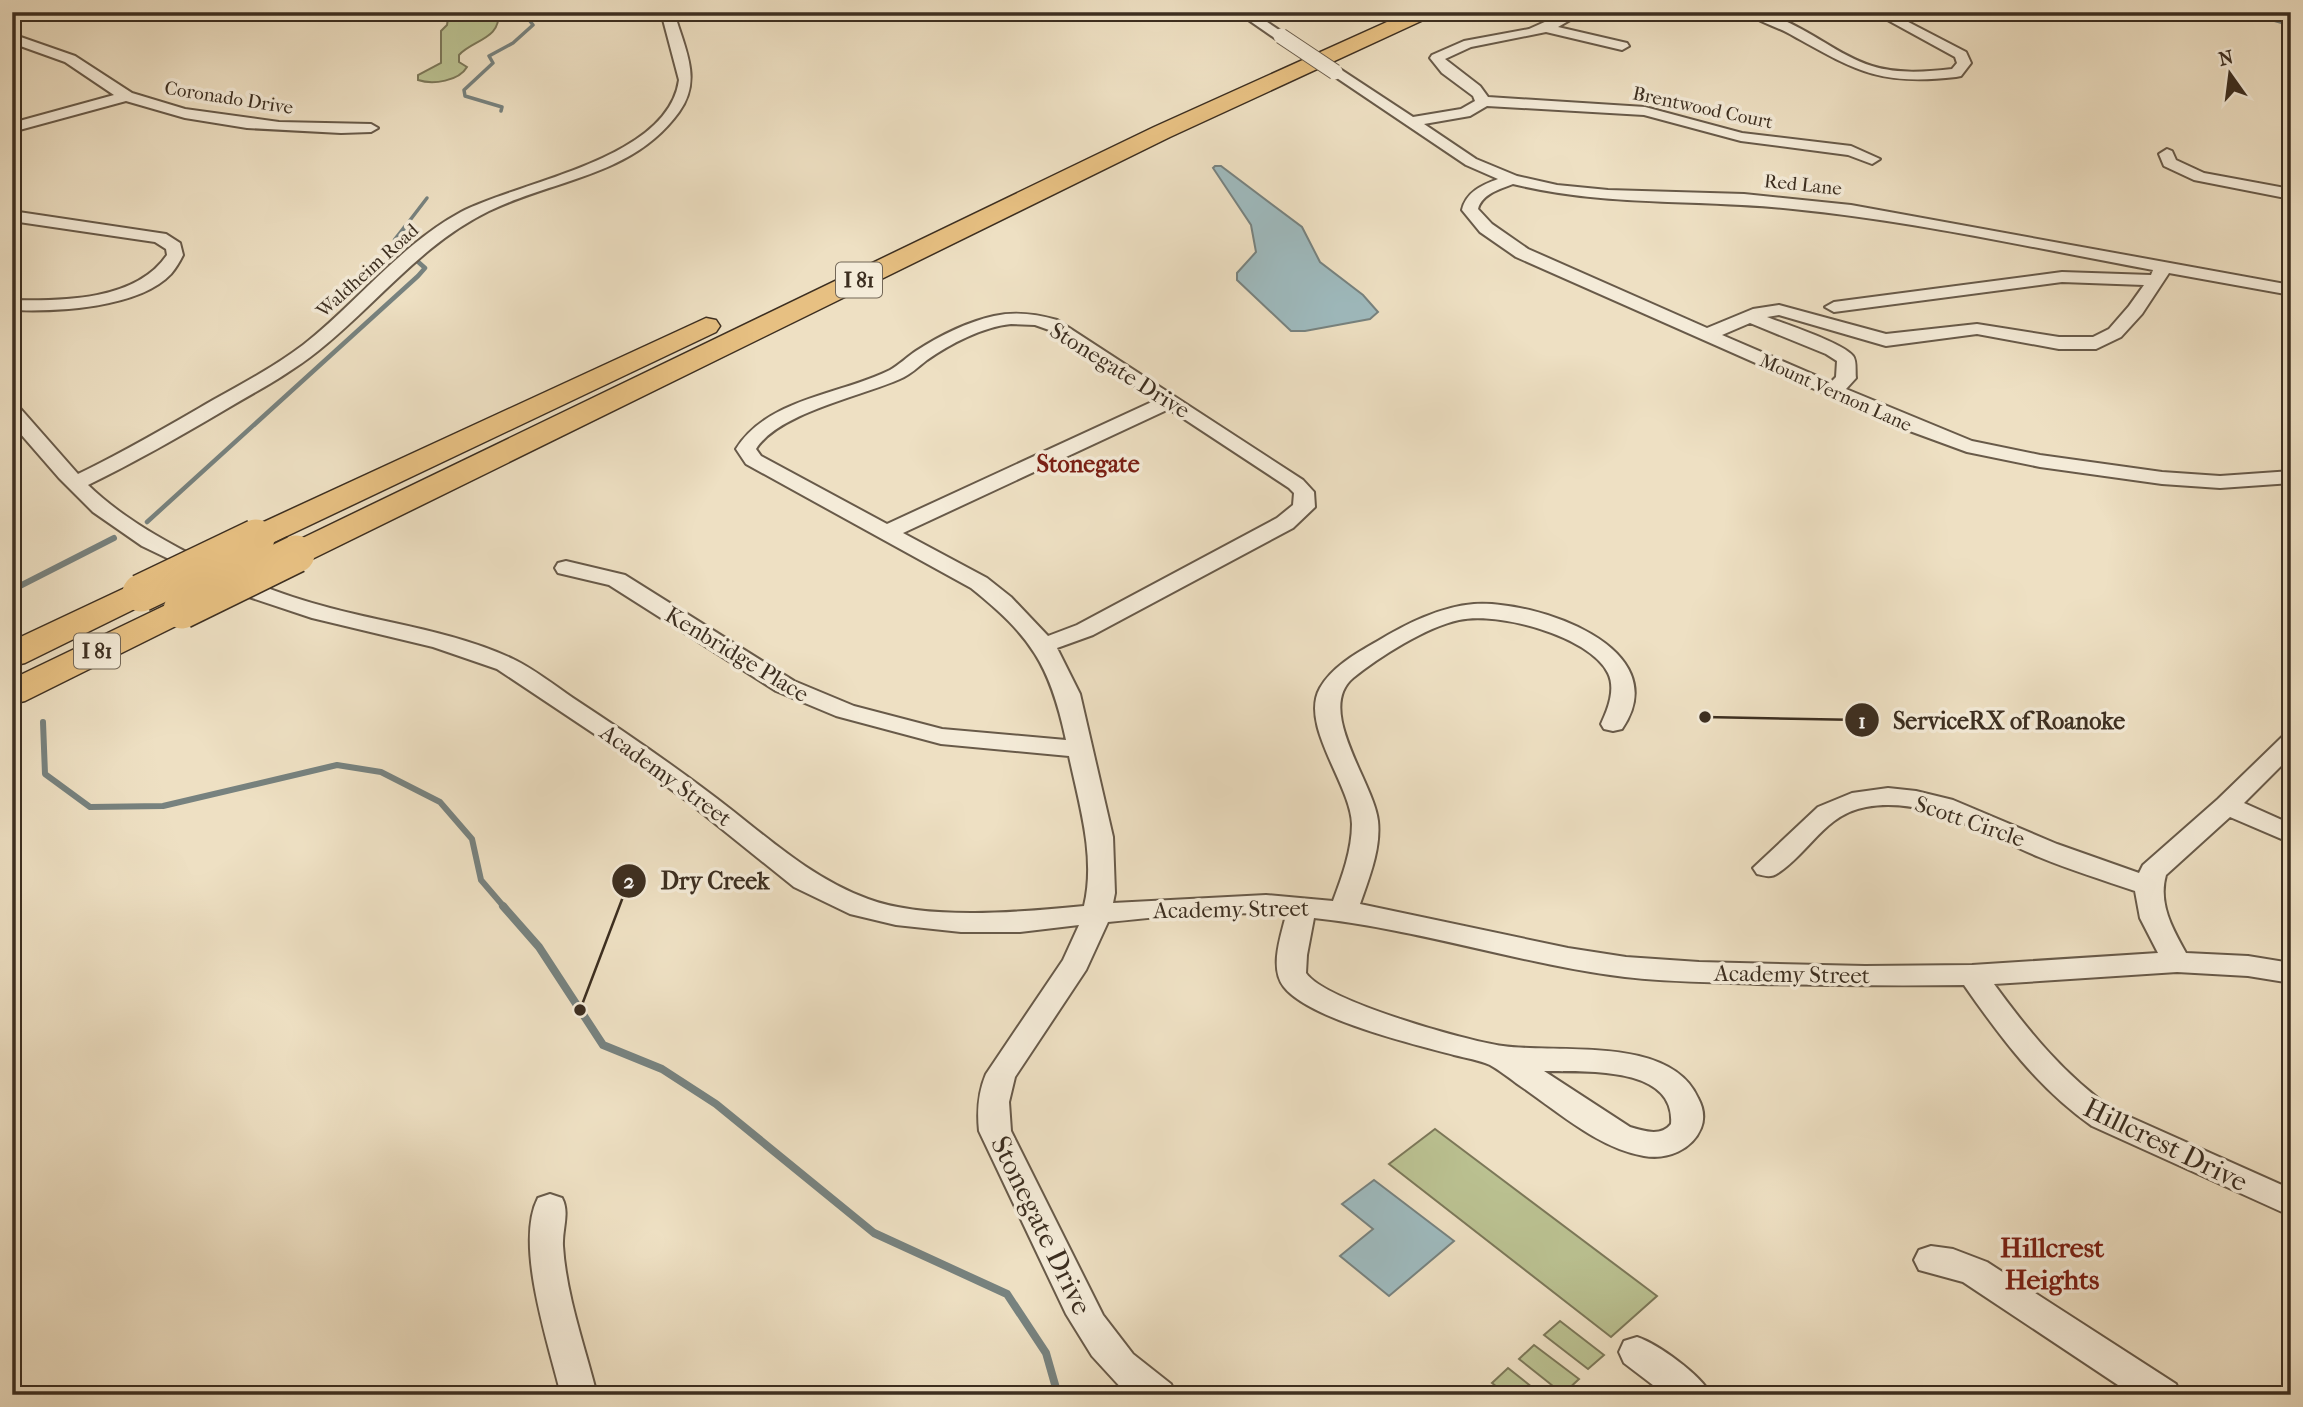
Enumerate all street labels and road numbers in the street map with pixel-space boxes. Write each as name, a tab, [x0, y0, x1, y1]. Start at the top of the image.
street label: Coronado Drive	[163, 77, 295, 119]
street label: Brentwood Court	[1631, 82, 1775, 134]
street label: Red Lane	[1763, 170, 1843, 200]
street label: Waldheim Road	[311, 219, 424, 323]
road number: I 81	[836, 262, 882, 298]
street label: Stonegate Drive	[1045, 317, 1195, 424]
street label: Mount Vernon Lane	[1756, 349, 1915, 436]
street label: Kenbridge Place	[660, 601, 813, 708]
road number: I 81	[74, 634, 120, 668]
street label: Academy Street	[594, 718, 737, 832]
street label: Scott Circle	[1911, 790, 2028, 853]
street label: Academy Street	[1152, 895, 1309, 924]
street label: Academy Street	[1713, 960, 1870, 989]
street label: Hillcrest Drive	[2078, 1091, 2253, 1198]
street label: Stonegate Drive	[984, 1131, 1099, 1320]

